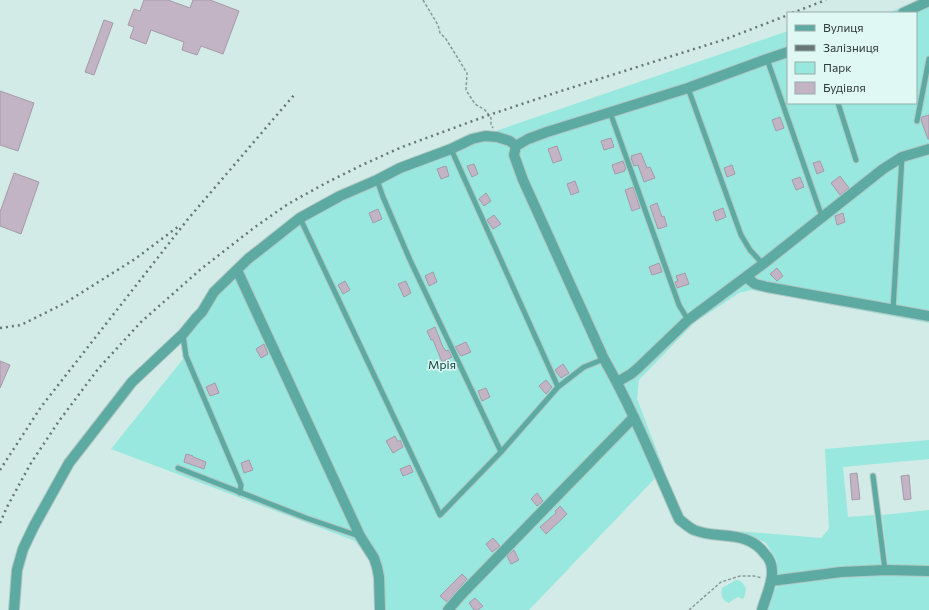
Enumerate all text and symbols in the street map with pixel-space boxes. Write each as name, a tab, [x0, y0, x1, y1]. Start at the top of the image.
legend	[787, 12, 917, 104]
text: Вулиця	[823, 20, 864, 34]
text: Залізниця	[823, 40, 879, 54]
text: Парк	[823, 60, 852, 74]
text: Будівля	[823, 80, 866, 94]
park label: Мрія	[428, 357, 456, 371]

